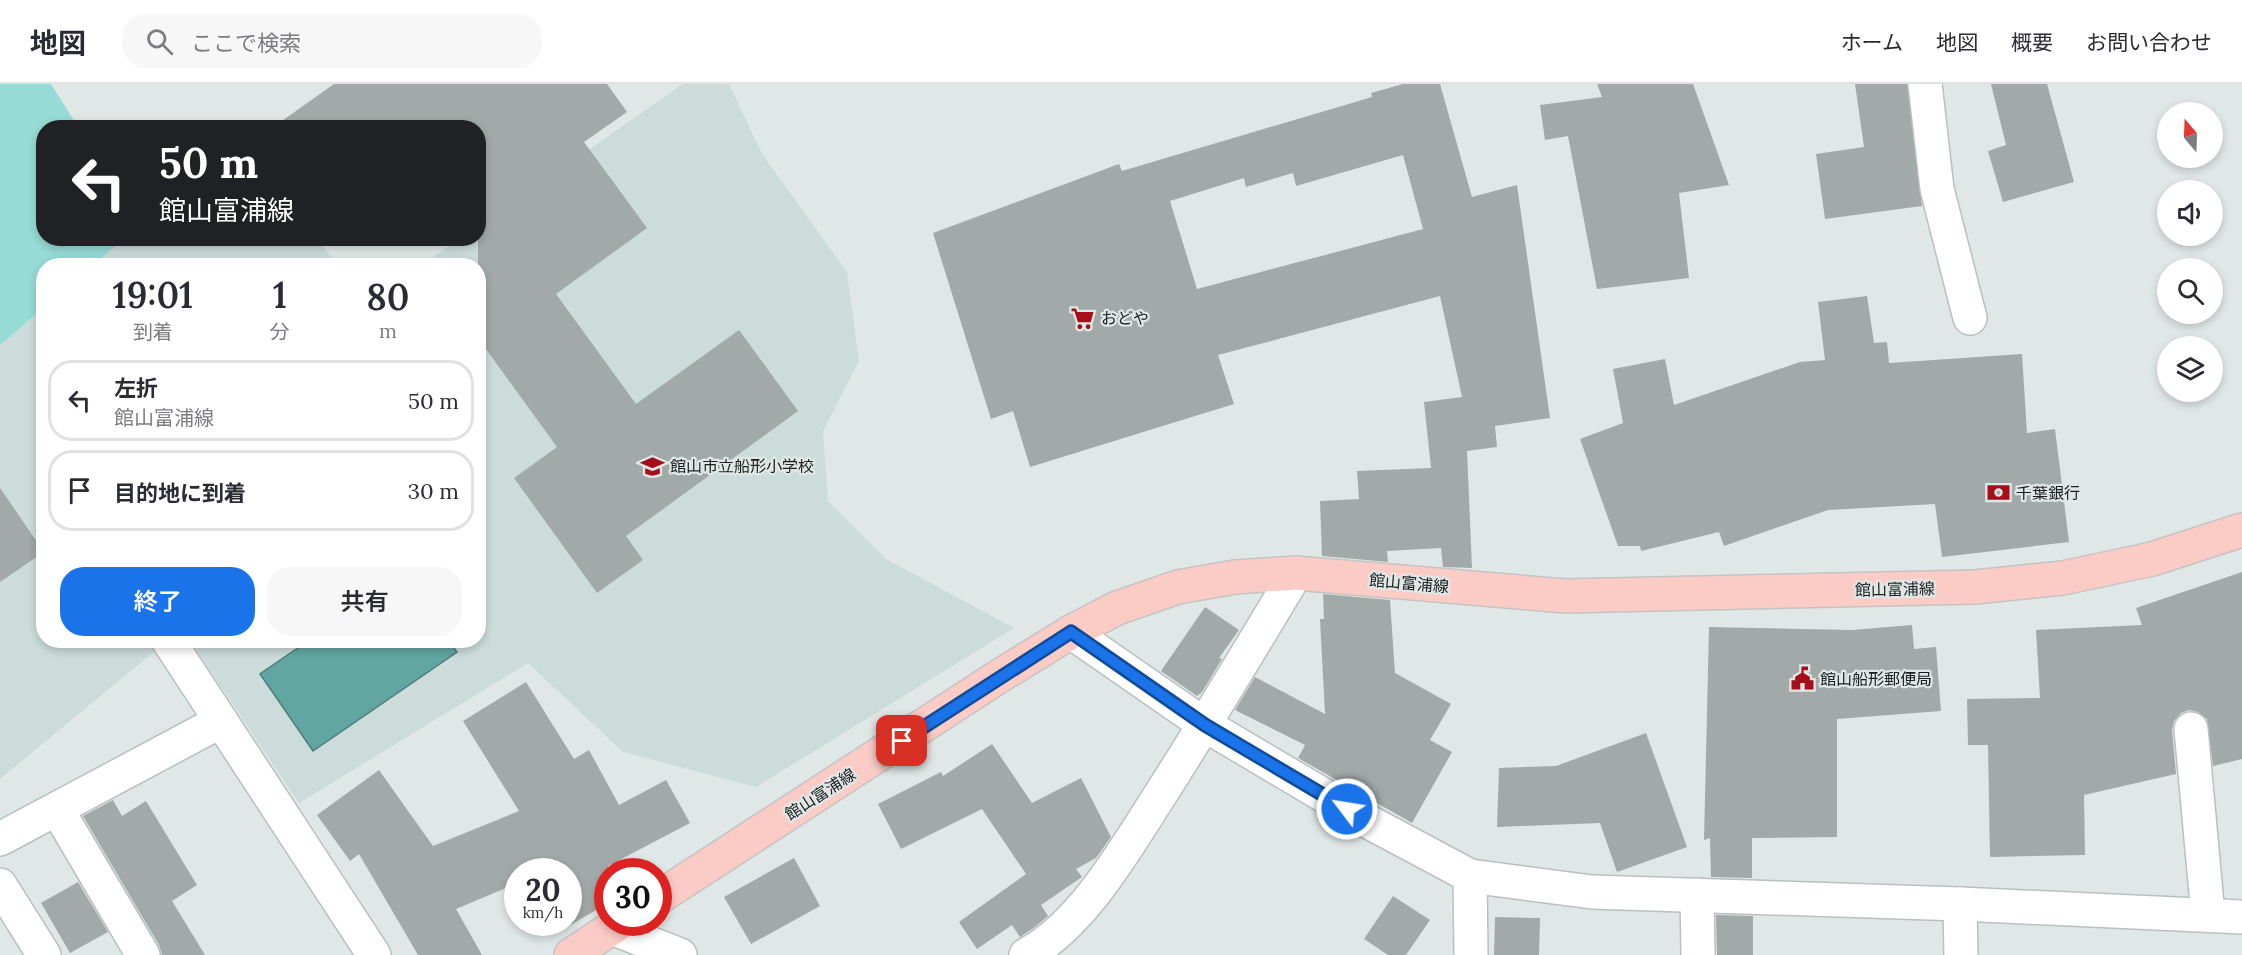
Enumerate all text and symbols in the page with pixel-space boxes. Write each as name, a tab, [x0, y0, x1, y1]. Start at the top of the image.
search box	[122, 14, 542, 68]
text: 地図	[30, 25, 86, 61]
icon: search	[143, 25, 176, 58]
text: ここで検索	[191, 29, 301, 57]
text: ホーム	[1841, 29, 1903, 56]
text: 地図	[1936, 29, 1978, 56]
text: 概要	[2011, 29, 2053, 56]
text: お問い合わせ	[2086, 29, 2212, 56]
north arrow	[2157, 102, 2223, 168]
map controls	[2157, 102, 2223, 402]
text: 50 m	[159, 136, 258, 190]
icon: left	[60, 144, 138, 222]
button: sound	[2157, 180, 2223, 246]
text: 館山富浦線	[159, 193, 294, 227]
button: search	[2157, 258, 2223, 324]
text: 19:01	[113, 272, 193, 318]
text: 1	[273, 272, 287, 318]
text: 80	[366, 274, 409, 320]
supermarket icon: おどや	[1070, 305, 1096, 331]
place label: おどや	[1101, 308, 1149, 328]
text: m	[379, 318, 397, 343]
text: 到着	[133, 319, 173, 344]
text: 分	[270, 319, 290, 344]
button: layers	[2157, 336, 2223, 402]
text: 左折	[114, 374, 158, 402]
icon: left	[63, 384, 96, 417]
text: 50 m	[408, 387, 459, 415]
text: 館山富浦線	[114, 405, 214, 430]
school or university icon: 館山市立船形小学校	[639, 453, 665, 479]
place label: 館山市立船形小学校	[670, 456, 814, 476]
icon: arrive	[63, 474, 96, 507]
text: 30 m	[408, 477, 459, 505]
text: 目的地に到着	[114, 479, 246, 507]
bank icon: 千葉銀行	[1985, 480, 2011, 506]
place label: 千葉銀行	[2016, 483, 2080, 503]
button: 終了	[60, 567, 255, 636]
button: 共有	[267, 567, 462, 636]
street label: 館山富浦線	[1368, 570, 1450, 596]
street label: 館山富浦線	[1855, 578, 1935, 600]
public building icon: 館山船形郵便局	[1789, 666, 1815, 692]
place label: 館山船形郵便局	[1820, 669, 1932, 689]
pin	[876, 715, 927, 766]
icon: arrive	[885, 724, 918, 757]
street label: 館山富浦線	[781, 764, 859, 824]
position arrow	[1315, 777, 1379, 841]
speed limit sign: 30	[594, 858, 672, 936]
text: 20	[525, 871, 561, 909]
text: km/h	[523, 903, 563, 922]

